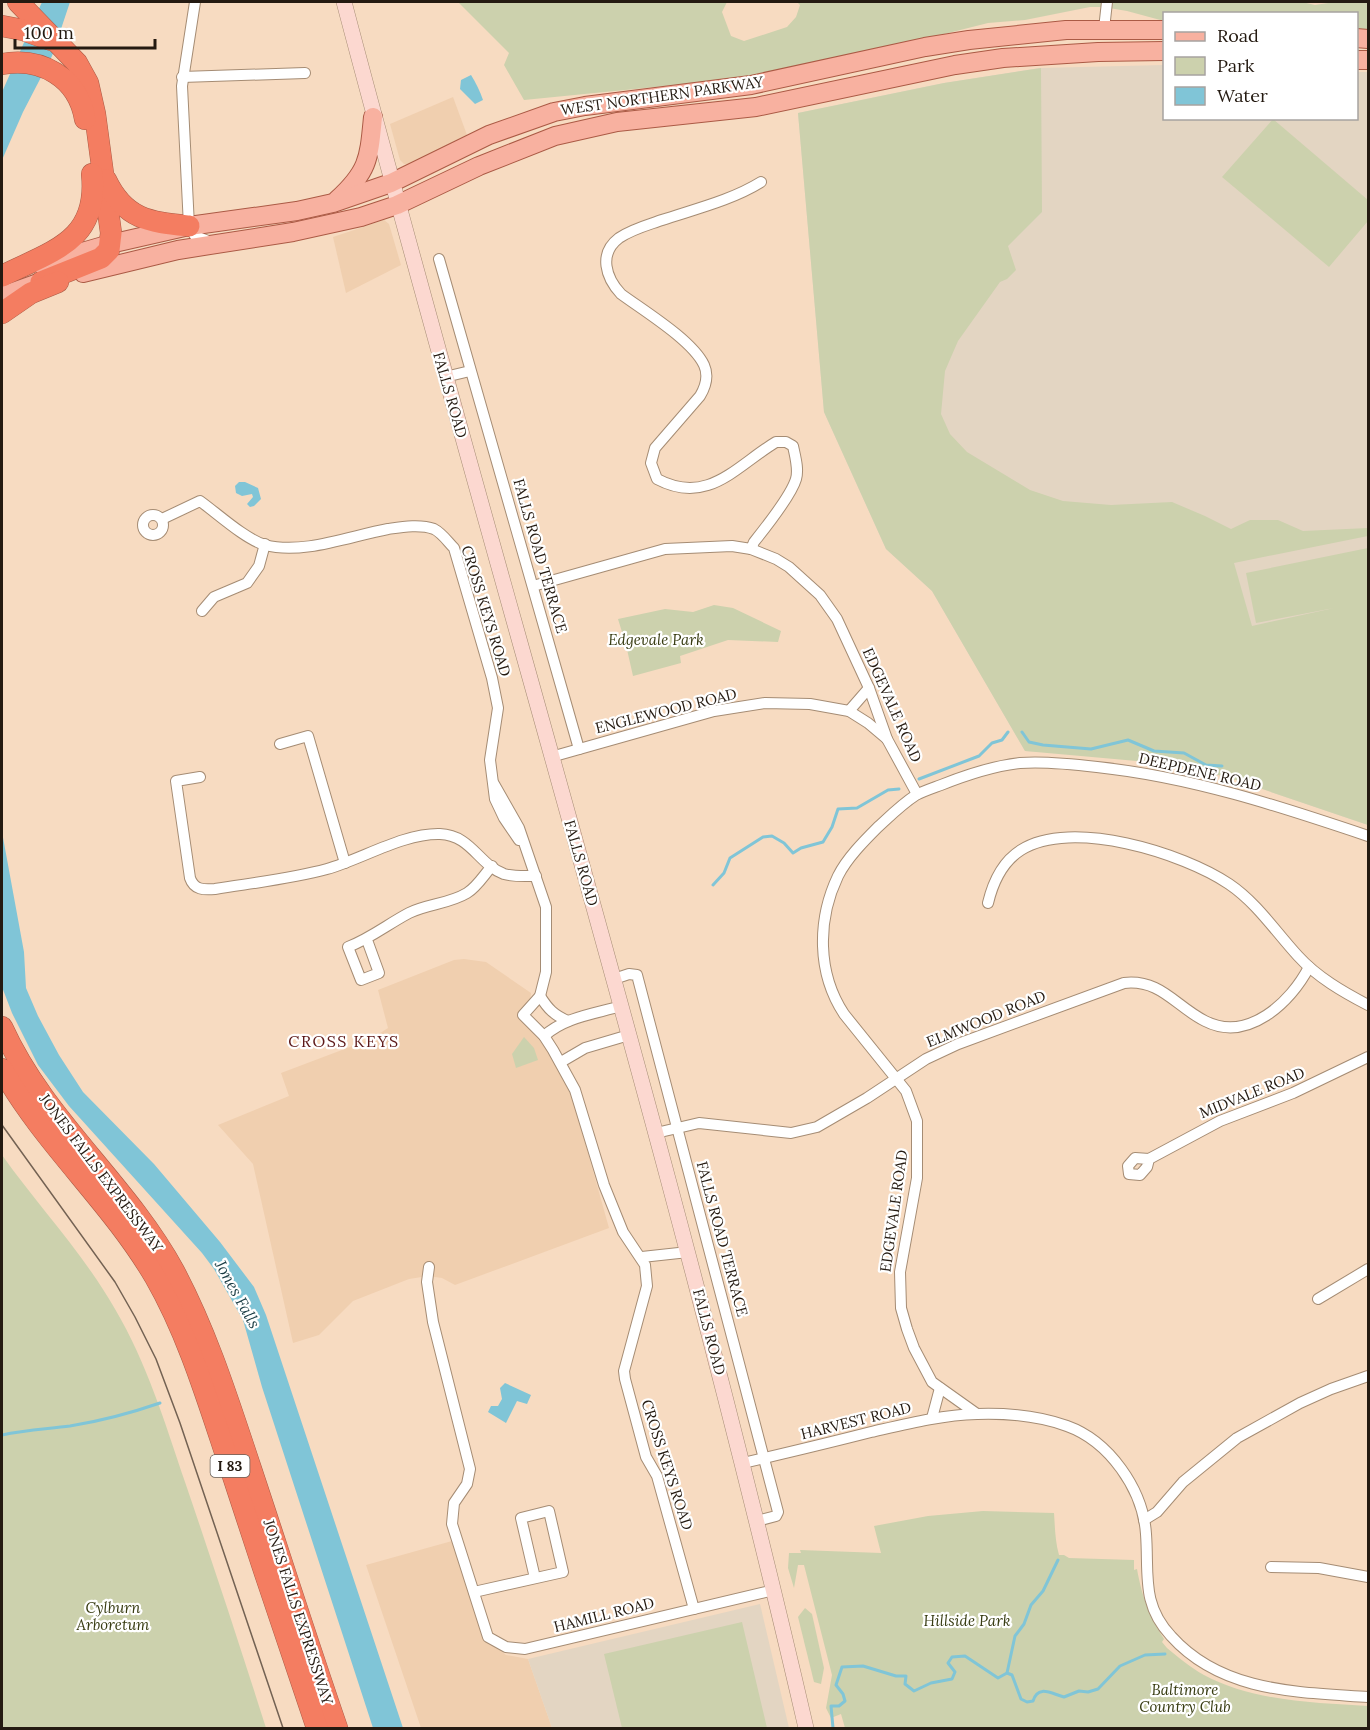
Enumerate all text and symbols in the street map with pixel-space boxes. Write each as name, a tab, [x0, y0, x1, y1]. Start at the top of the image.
scale bar	[15, 12, 154, 50]
legend	[1163, 12, 1358, 120]
text: 100 m	[24, 21, 74, 44]
text: Road	[1217, 24, 1259, 47]
text: Park	[1217, 54, 1255, 77]
street label: WEST NORTHERN PARKWAY	[559, 72, 765, 119]
text: Water	[1217, 84, 1268, 107]
street label: FALLS ROAD	[429, 350, 472, 440]
street label: FALLS ROAD TERRACE	[509, 476, 572, 635]
street label: CROSS KEYS ROAD	[458, 543, 515, 679]
park label: Edgevale Park	[608, 630, 704, 649]
street label: EDGEVALE ROAD	[859, 645, 926, 765]
street label: ENGLEWOOD ROAD	[593, 684, 739, 737]
street label: DEEPDENE ROAD	[1137, 748, 1263, 795]
street label: FALLS ROAD	[560, 818, 603, 908]
street label: ELMWOOD ROAD	[923, 986, 1048, 1051]
district label: CROSS KEYS	[288, 1031, 400, 1051]
street label: MIDVALE ROAD	[1196, 1063, 1307, 1122]
street label: JONES FALLS EXPRESSWAY	[35, 1089, 168, 1256]
street label: EDGEVALE ROAD	[876, 1148, 912, 1273]
street label: FALLS ROAD TERRACE	[693, 1159, 752, 1319]
water label: Jones Falls	[211, 1255, 265, 1332]
street label: FALLS ROAD	[689, 1287, 730, 1377]
street label: CROSS KEYS ROAD	[637, 1397, 698, 1532]
street label: HARVEST ROAD	[799, 1398, 913, 1443]
road number: I 83	[210, 1455, 250, 1477]
street label: JONES FALLS EXPRESSWAY	[259, 1516, 338, 1707]
street label: HAMILL ROAD	[552, 1593, 656, 1636]
park label: Cylburn Arboretum	[76, 1598, 149, 1634]
park label: Hillside Park	[924, 1611, 1011, 1630]
park label: Baltimore Country Club	[1139, 1680, 1231, 1716]

